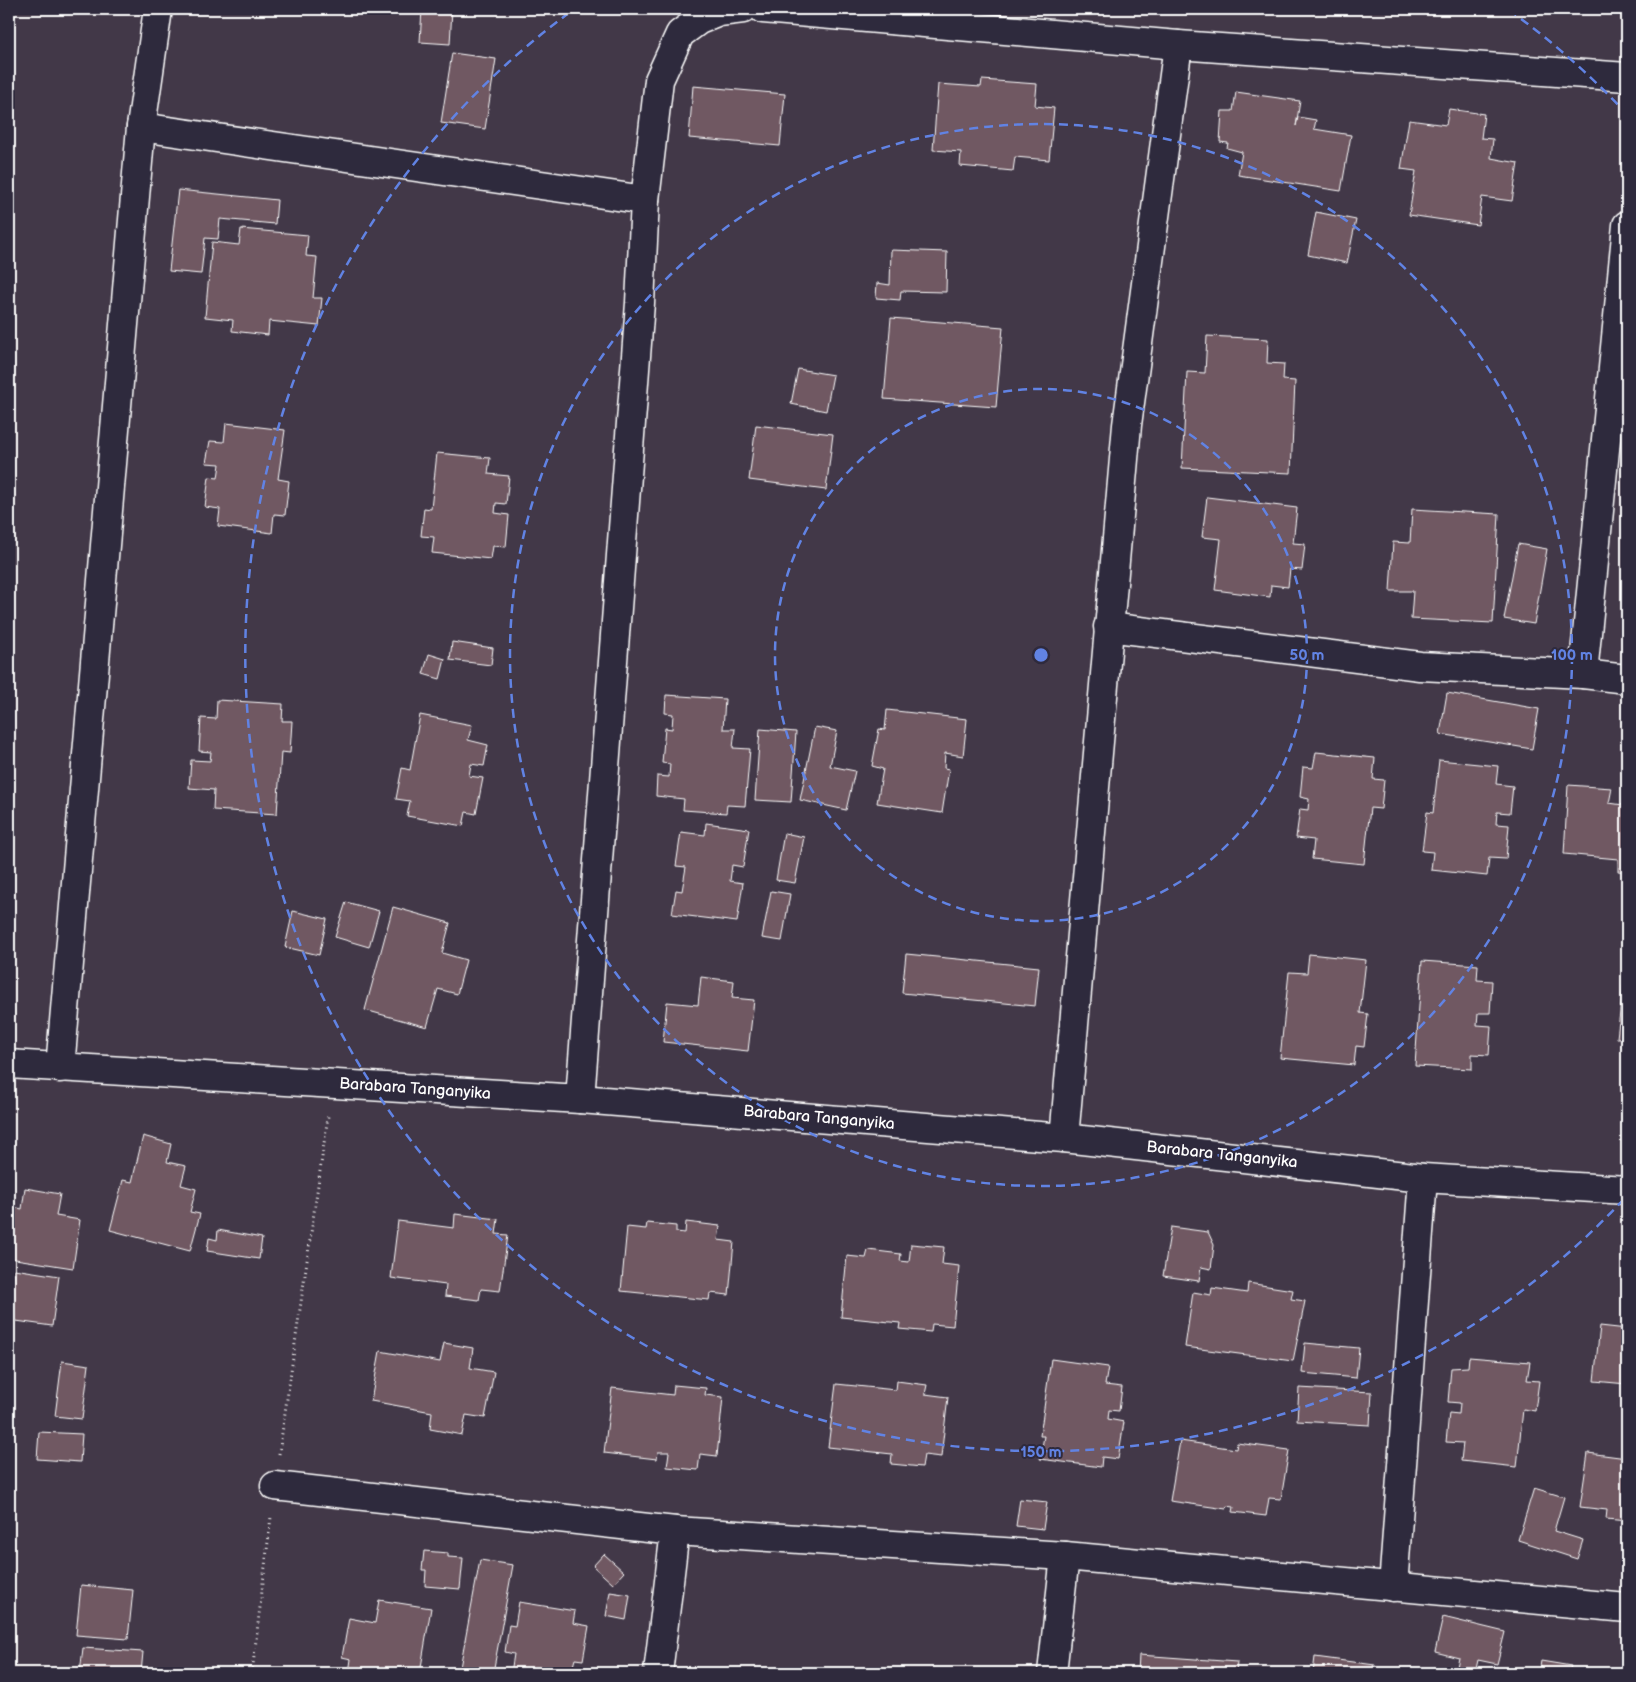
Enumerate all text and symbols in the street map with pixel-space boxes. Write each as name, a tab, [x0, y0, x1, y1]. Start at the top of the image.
centre of rings	[1032, 646, 1050, 664]
text: 50 m	[1290, 646, 1325, 665]
text: 100 m	[1551, 646, 1593, 665]
street label: Barabara Tanganyika	[339, 1074, 491, 1104]
street label: Barabara Tanganyika	[743, 1102, 895, 1134]
street label: Barabara Tanganyika	[1145, 1138, 1299, 1172]
text: 150 m	[1020, 1443, 1062, 1462]

